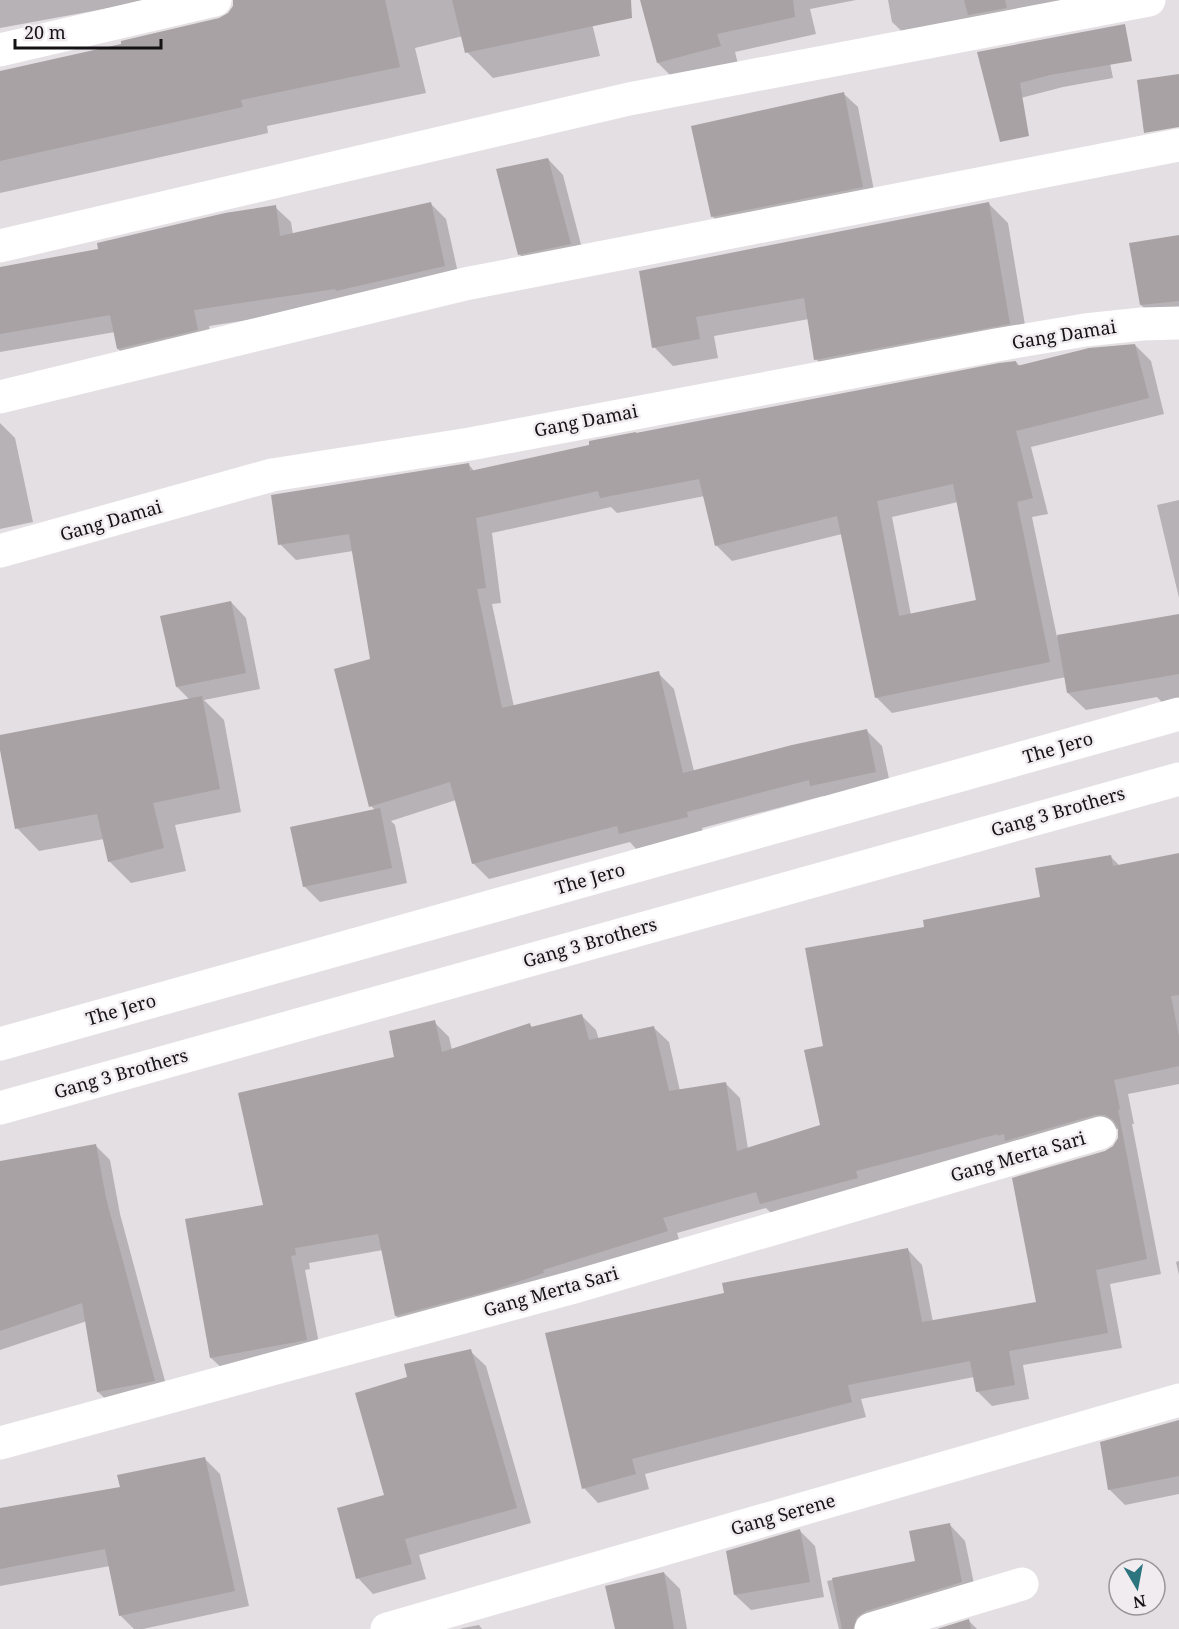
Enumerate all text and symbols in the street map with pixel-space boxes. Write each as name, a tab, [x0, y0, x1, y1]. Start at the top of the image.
scale bar	[15, 12, 160, 50]
text: 20 m	[24, 20, 66, 44]
street label: Gang Damai	[1010, 314, 1118, 354]
street label: Gang Damai	[532, 398, 640, 442]
street label: Gang Damai	[57, 494, 165, 546]
street label: The Jero	[1020, 726, 1095, 768]
street label: Gang 3 Brothers	[988, 780, 1128, 842]
street label: The Jero	[552, 857, 627, 899]
street label: Gang 3 Brothers	[520, 911, 660, 973]
street label: The Jero	[83, 988, 158, 1030]
street label: Gang 3 Brothers	[51, 1042, 191, 1104]
street label: Gang Merta Sari	[947, 1125, 1088, 1187]
street label: Gang Merta Sari	[480, 1260, 621, 1322]
street label: Gang Serene	[728, 1488, 838, 1540]
north arrow	[1107, 1557, 1167, 1617]
text: N	[1131, 1590, 1148, 1614]

